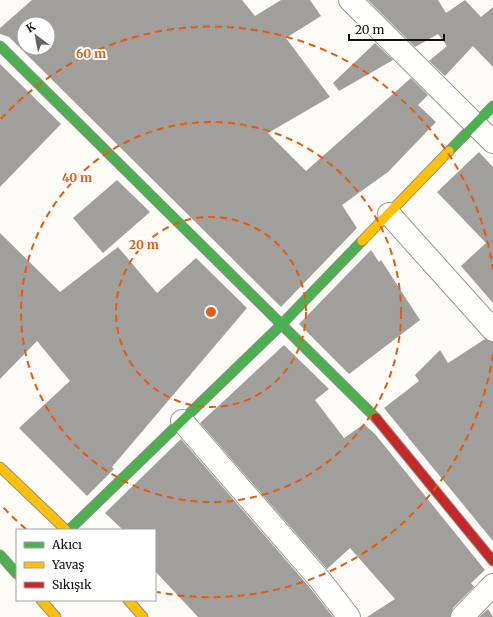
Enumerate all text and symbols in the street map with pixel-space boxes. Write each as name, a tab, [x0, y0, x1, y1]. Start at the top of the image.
north arrow	[16, 16, 56, 56]
scale bar	[349, 16, 444, 42]
text: K	[24, 19, 39, 36]
text: 20 m	[355, 22, 384, 37]
text: 60 m	[76, 46, 106, 61]
text: 40 m	[62, 170, 92, 185]
text: 20 m	[129, 237, 159, 252]
centre of rings	[204, 305, 218, 319]
legend	[16, 529, 156, 601]
text: Akıcı	[51, 537, 82, 552]
text: Yavaş	[51, 557, 84, 572]
text: Sıkışık	[52, 577, 92, 592]

